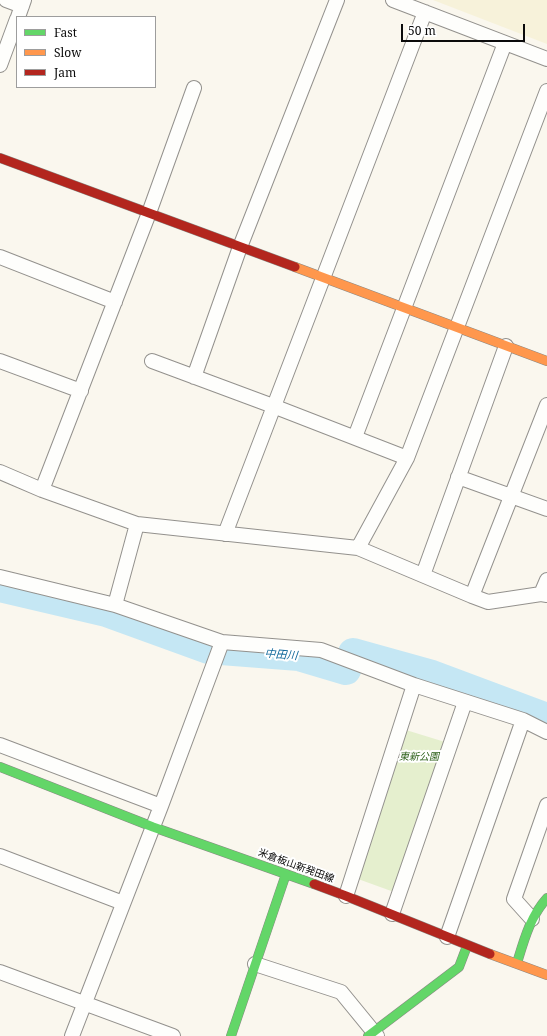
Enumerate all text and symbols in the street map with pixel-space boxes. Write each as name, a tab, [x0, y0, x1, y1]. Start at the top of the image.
legend	[16, 16, 156, 88]
scale bar	[403, 16, 527, 42]
text: 50 m	[408, 22, 436, 39]
text: Fast	[54, 24, 77, 41]
text: Slow	[54, 44, 82, 61]
text: Jam	[54, 64, 76, 81]
water label: 中田川	[264, 647, 298, 663]
park label: 東新公園	[399, 751, 439, 763]
street label: 米倉板山新発田線	[256, 847, 336, 885]

